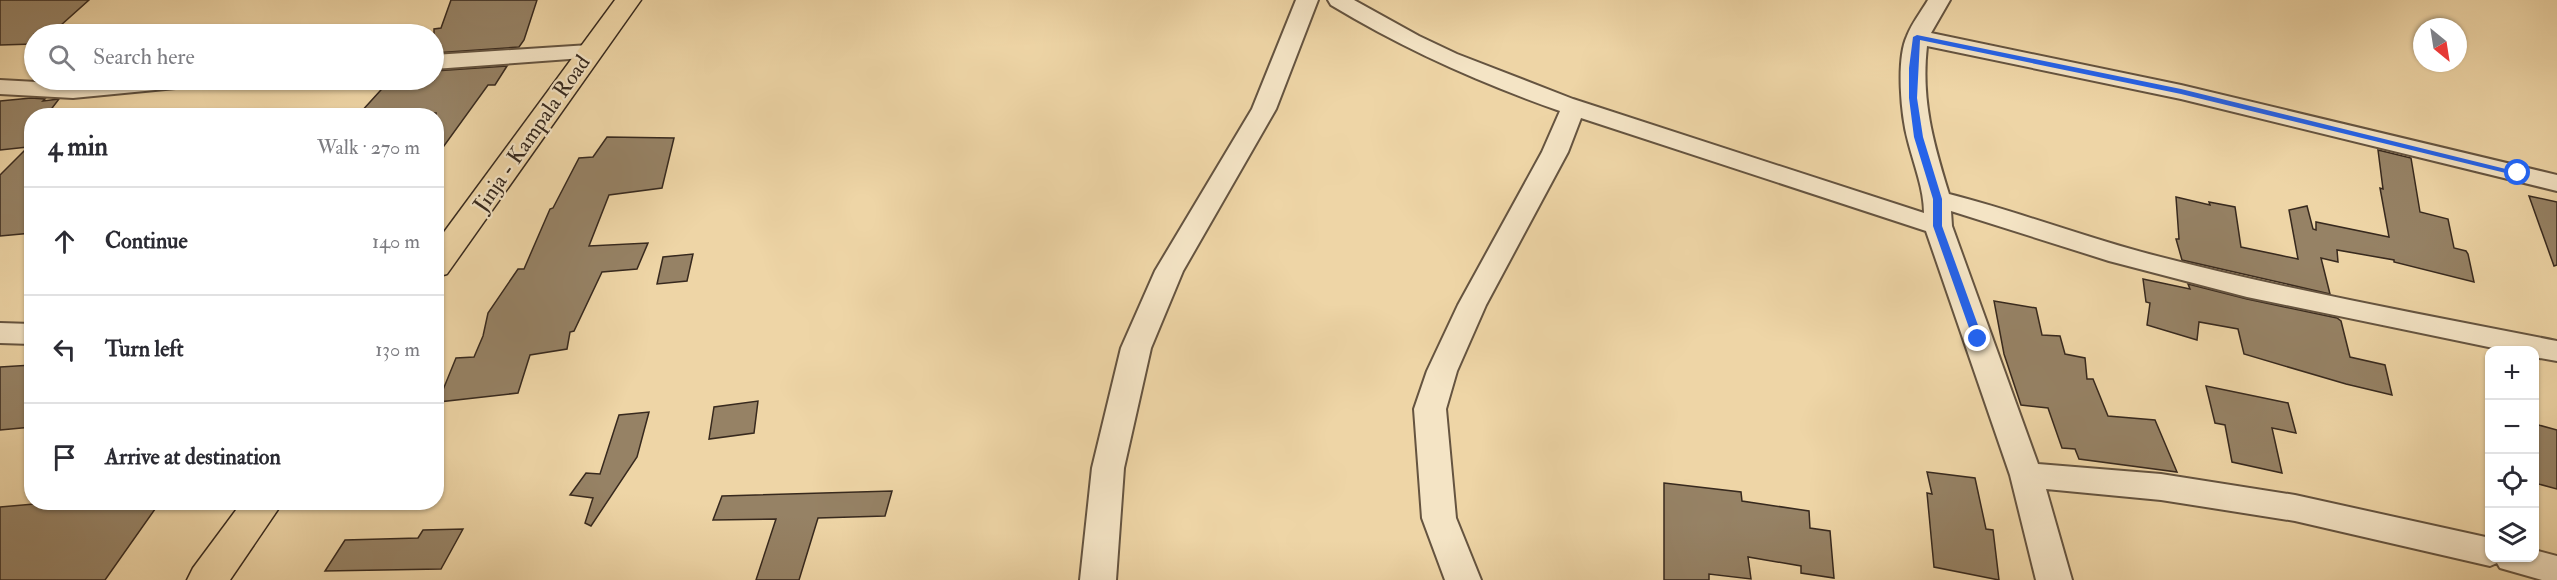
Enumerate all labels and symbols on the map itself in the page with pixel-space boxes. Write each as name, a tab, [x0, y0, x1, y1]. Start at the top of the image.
north arrow	[2413, 18, 2467, 72]
street label: Jinja - Kampala Road	[467, 49, 597, 219]
route start	[2504, 159, 2530, 185]
route end	[1964, 325, 1990, 351]

